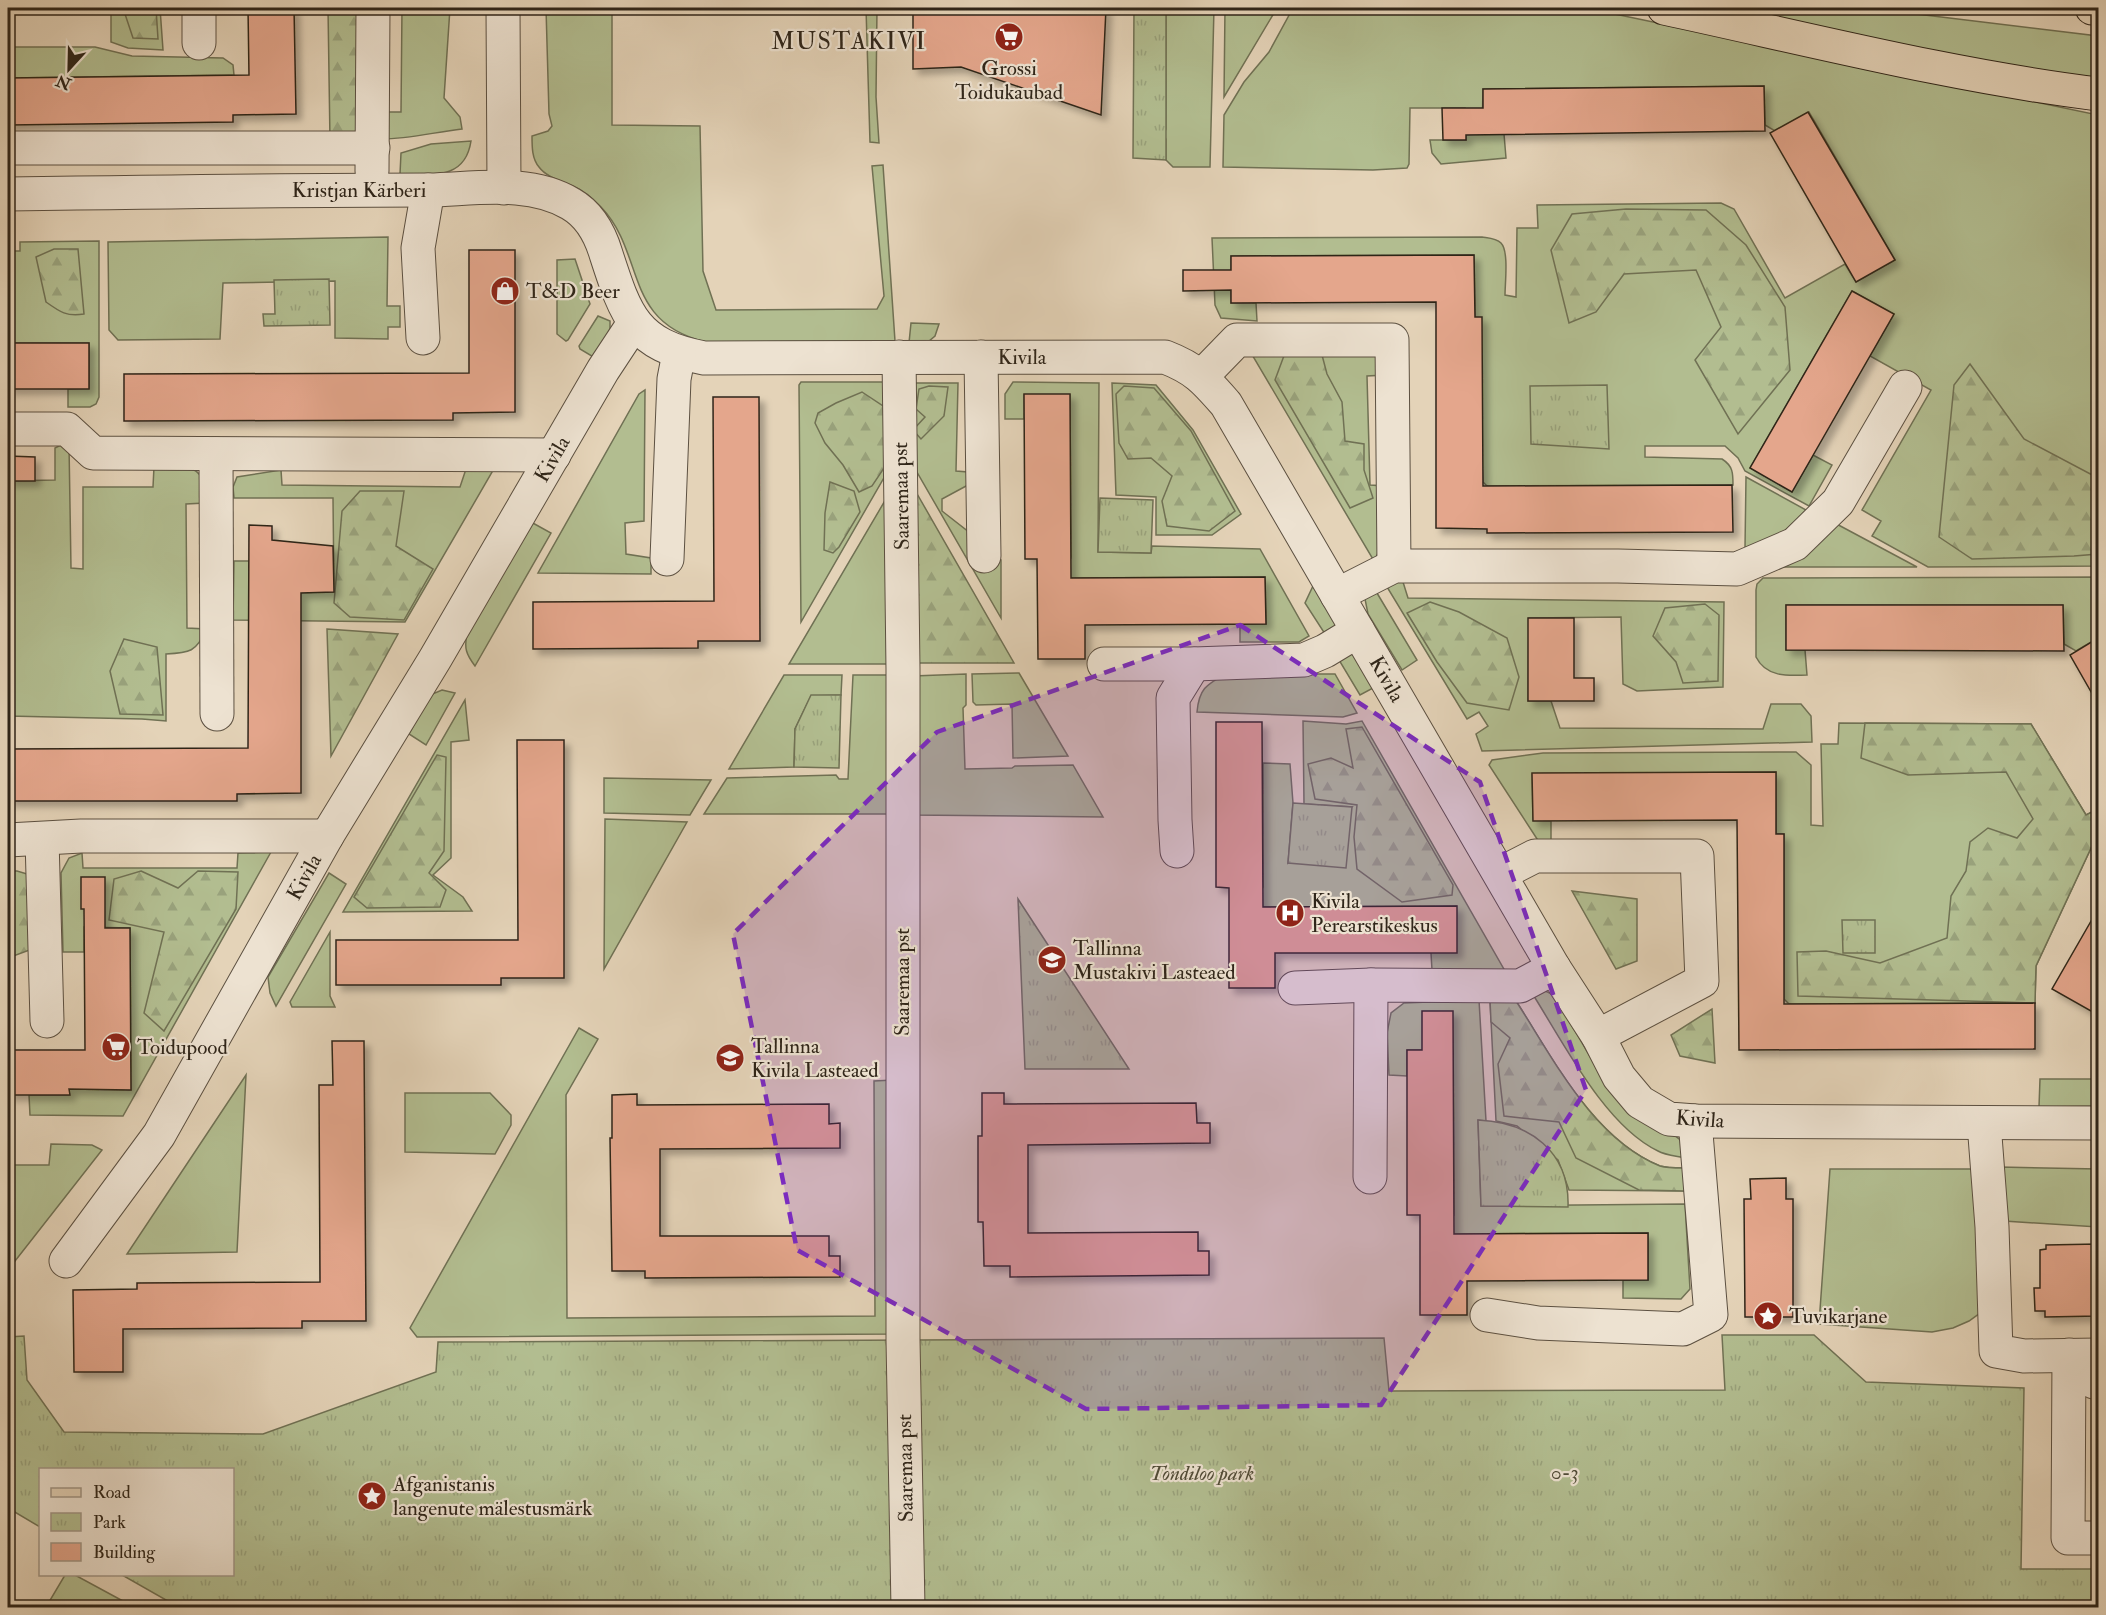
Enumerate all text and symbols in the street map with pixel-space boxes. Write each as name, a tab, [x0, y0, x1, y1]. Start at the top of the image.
supermarket icon: Grossi Toidukaubad	[993, 21, 1025, 53]
district label: MUSTAKIVI	[771, 26, 927, 57]
north arrow	[39, 39, 99, 99]
place label: Grossi Toidukaubad	[955, 55, 1064, 106]
text: N	[53, 70, 75, 94]
street label: Kristjan Kärberi	[292, 177, 427, 204]
shop icon: T&D Beer	[489, 275, 521, 307]
place label: T&D Beer	[526, 278, 620, 305]
street label: Kivila	[998, 344, 1047, 371]
street label: Kivila	[529, 431, 577, 487]
street label: Saaremaa pst	[887, 442, 916, 550]
street label: Kivila	[1363, 651, 1411, 707]
street label: Kivila	[281, 849, 328, 905]
place label: Kivila Perearstikeskus	[1311, 888, 1438, 939]
hospital icon: Kivila Perearstikeskus	[1274, 897, 1306, 929]
street label: Saaremaa pst	[889, 928, 916, 1036]
place label: Tallinna Mustakivi Lasteaed	[1073, 935, 1236, 986]
school or university icon: Tallinna Mustakivi Lasteaed	[1036, 944, 1068, 976]
supermarket icon: Toidupood	[100, 1031, 132, 1063]
place label: Tallinna Kivila Lasteaed	[751, 1033, 879, 1084]
place label: Toidupood	[137, 1034, 228, 1061]
school or university icon: Tallinna Kivila Lasteaed	[714, 1042, 746, 1074]
street label: Kivila	[1675, 1104, 1726, 1135]
place icon: Tuvikarjane	[1752, 1300, 1784, 1332]
place label: Tuvikarjane	[1789, 1303, 1888, 1330]
street label: Saaremaa pst	[891, 1414, 920, 1522]
park label: 0-3	[1551, 1459, 1579, 1486]
park label: Tondiloo park	[1150, 1460, 1254, 1487]
legend	[39, 1468, 234, 1576]
place label: Afganistanis langenute mälestusmärk	[392, 1471, 592, 1522]
place icon: Afganistanis langenute mälestusmärk	[356, 1480, 388, 1512]
text: Road	[93, 1481, 131, 1504]
text: Park	[93, 1511, 126, 1534]
text: Building	[93, 1541, 156, 1564]

